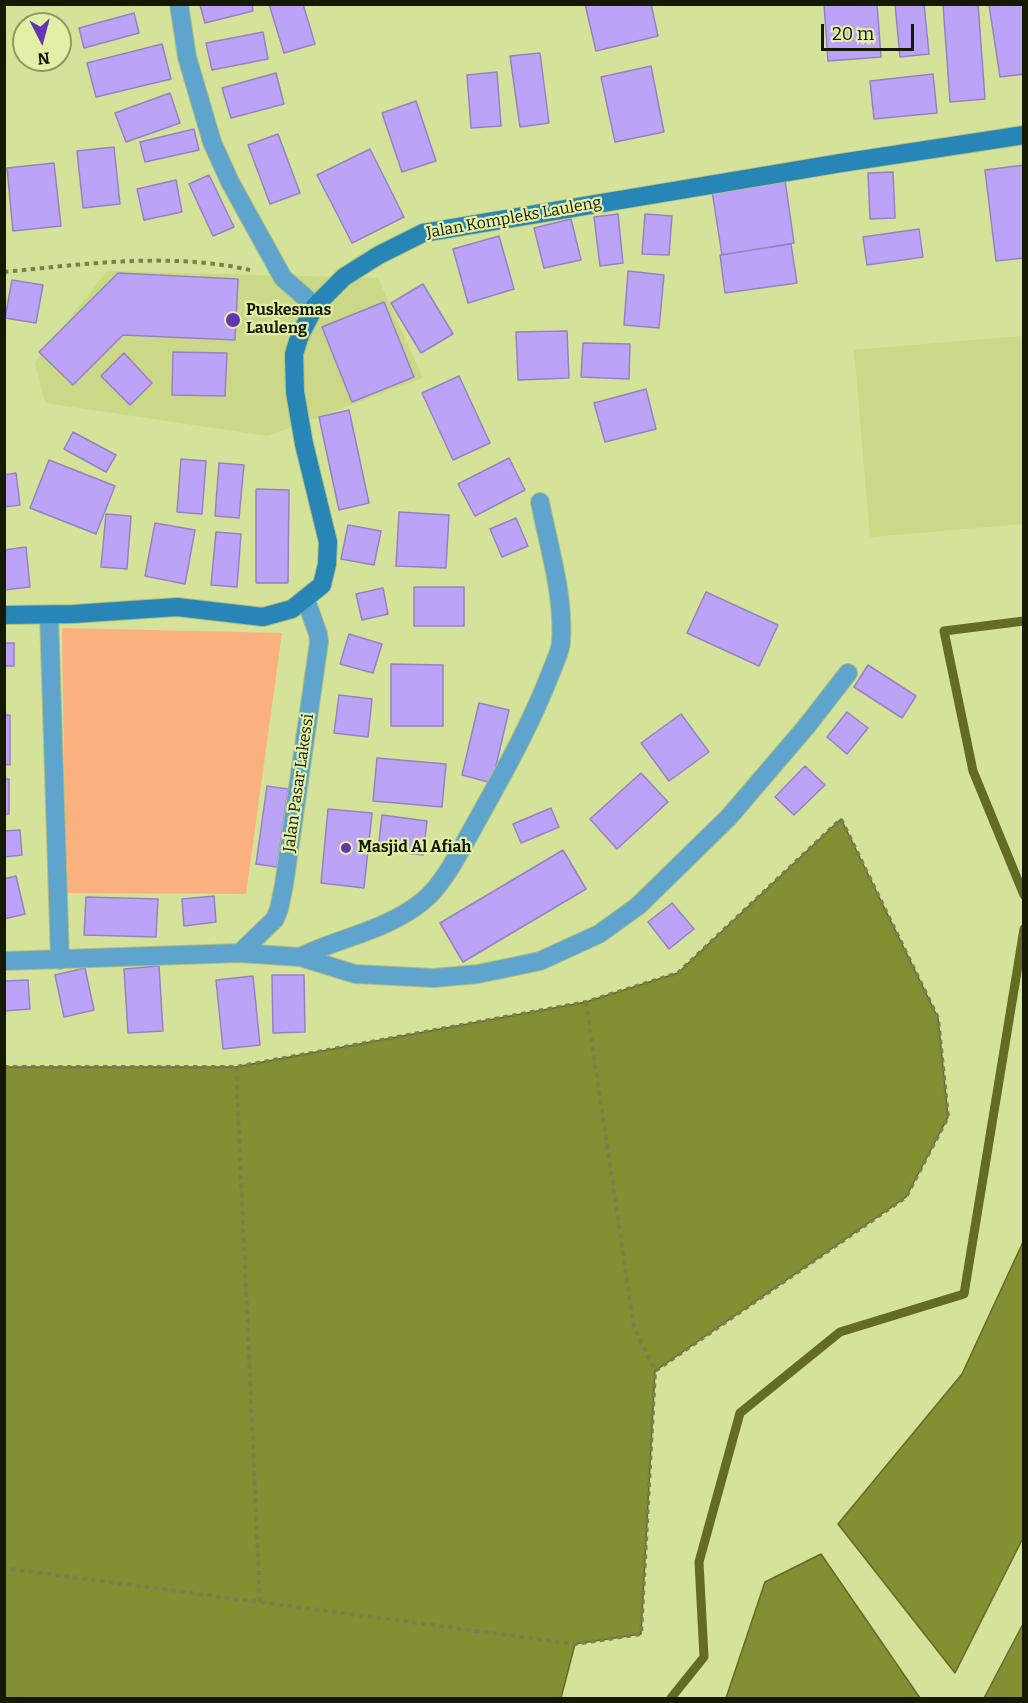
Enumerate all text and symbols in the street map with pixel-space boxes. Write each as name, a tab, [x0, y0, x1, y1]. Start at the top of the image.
north arrow	[12, 12, 72, 72]
scale bar	[824, 12, 917, 50]
text: 20 m	[832, 23, 874, 45]
text: N	[37, 48, 51, 69]
street label: Jalan Kompleks Lauleng	[425, 193, 603, 243]
place label: Puskesmas Lauleng	[246, 301, 331, 339]
marker: Puskesmas Lauleng	[224, 311, 242, 329]
street label: Jalan Pasar Lakessi	[280, 713, 318, 853]
place label: Masjid Al Afiah	[358, 838, 471, 858]
marker: Masjid Al Afiah	[339, 841, 353, 855]

